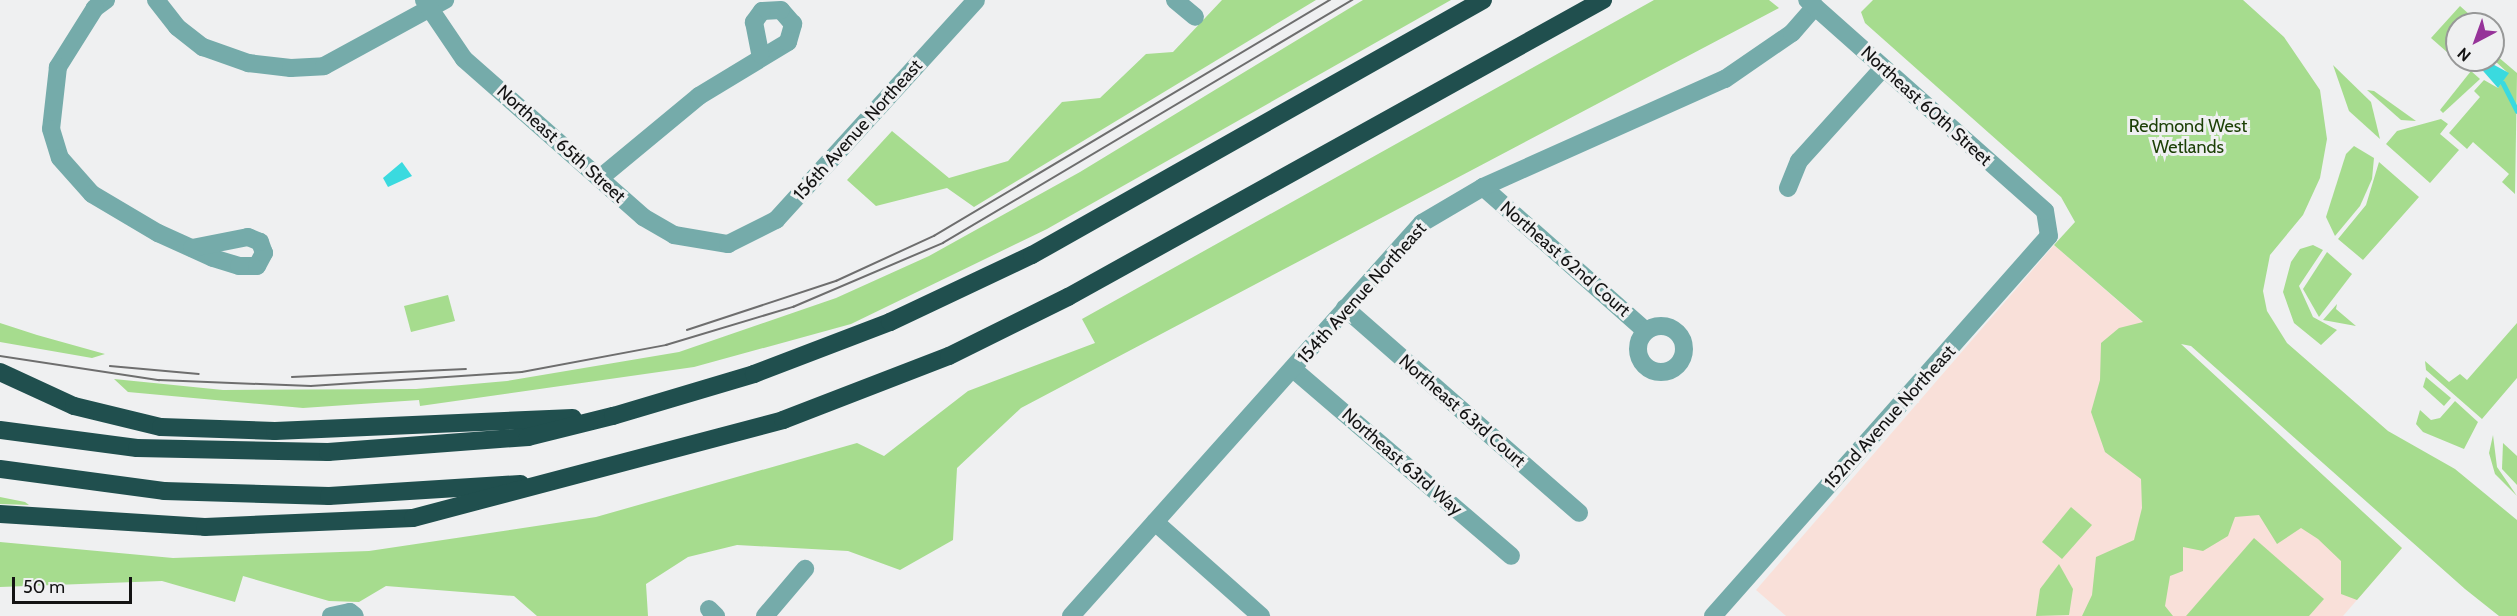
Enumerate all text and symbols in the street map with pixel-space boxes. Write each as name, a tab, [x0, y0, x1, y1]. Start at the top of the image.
north arrow	[2445, 12, 2505, 72]
street label: Northeast 60th Street	[1856, 42, 1996, 170]
text: N	[2454, 44, 2475, 65]
street label: 156th Avenue Northeast	[789, 55, 927, 205]
street label: Northeast 65th Street	[492, 81, 630, 207]
park label: Redmond West Wetlands	[2129, 116, 2247, 158]
street label: Northeast 62nd Court	[1496, 197, 1634, 321]
street label: 154th Avenue Northeast	[1293, 218, 1431, 368]
street label: 152nd Avenue Northeast	[1820, 341, 1960, 493]
street label: Northeast 63rd Court	[1394, 350, 1530, 472]
street label: Northeast 63rd Way	[1337, 404, 1467, 520]
scale bar	[15, 565, 135, 603]
text: 50 m	[23, 576, 65, 598]

